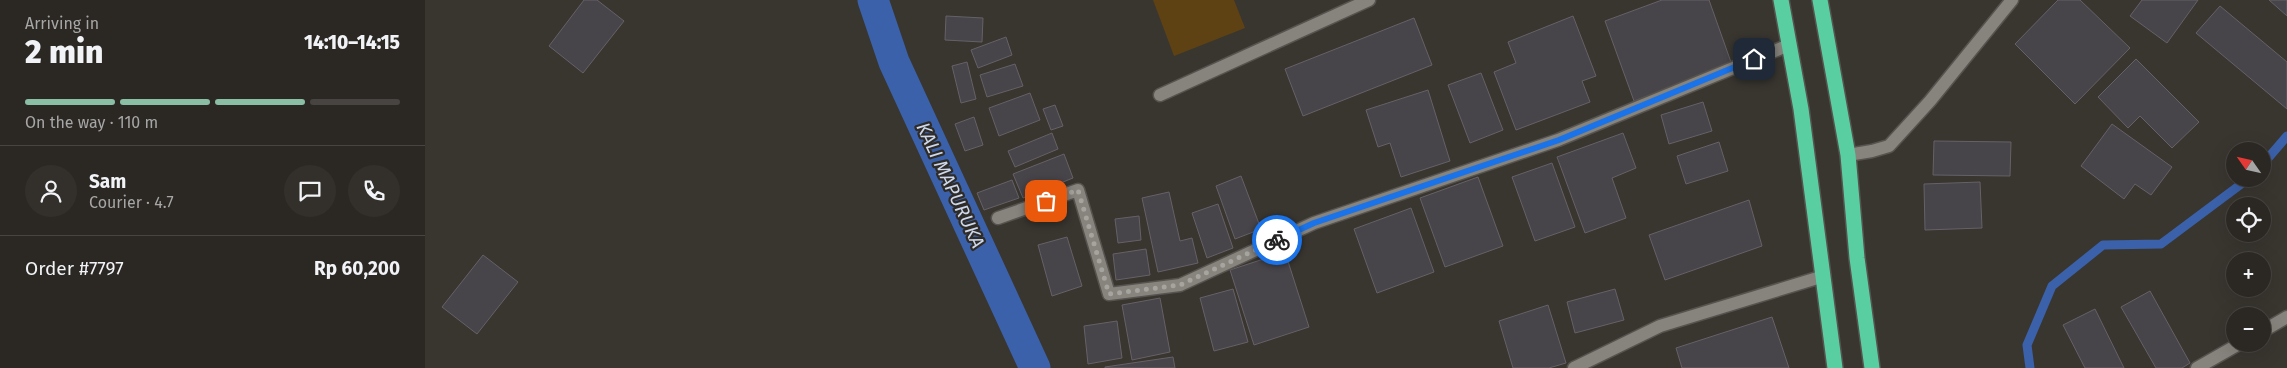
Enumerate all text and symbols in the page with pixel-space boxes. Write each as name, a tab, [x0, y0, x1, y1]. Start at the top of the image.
text: Arriving in	[25, 14, 99, 33]
text: 14:10–14:15	[304, 31, 400, 54]
text: 2 min	[25, 33, 103, 71]
pin	[1733, 38, 1775, 80]
icon: home	[1740, 45, 1768, 73]
text: On the way · 110 m	[25, 113, 158, 132]
water label: KALI MAPURUKA	[911, 119, 990, 252]
north arrow	[2226, 142, 2271, 188]
map controls	[2226, 142, 2271, 352]
button: person	[25, 165, 77, 217]
button: chat	[284, 165, 336, 217]
button: phone	[348, 165, 400, 217]
text: Sam	[89, 170, 126, 193]
pin	[1025, 180, 1067, 222]
icon: bag	[1032, 187, 1060, 215]
text: Courier · 4.7	[89, 193, 174, 212]
button: locate	[2226, 197, 2271, 242]
courier	[1252, 215, 1302, 265]
icon: bike	[1263, 226, 1291, 254]
button: +	[2226, 252, 2271, 297]
text: Order #7797	[25, 257, 124, 280]
text: Rp 60,200	[314, 257, 400, 280]
button: −	[2226, 307, 2271, 352]

